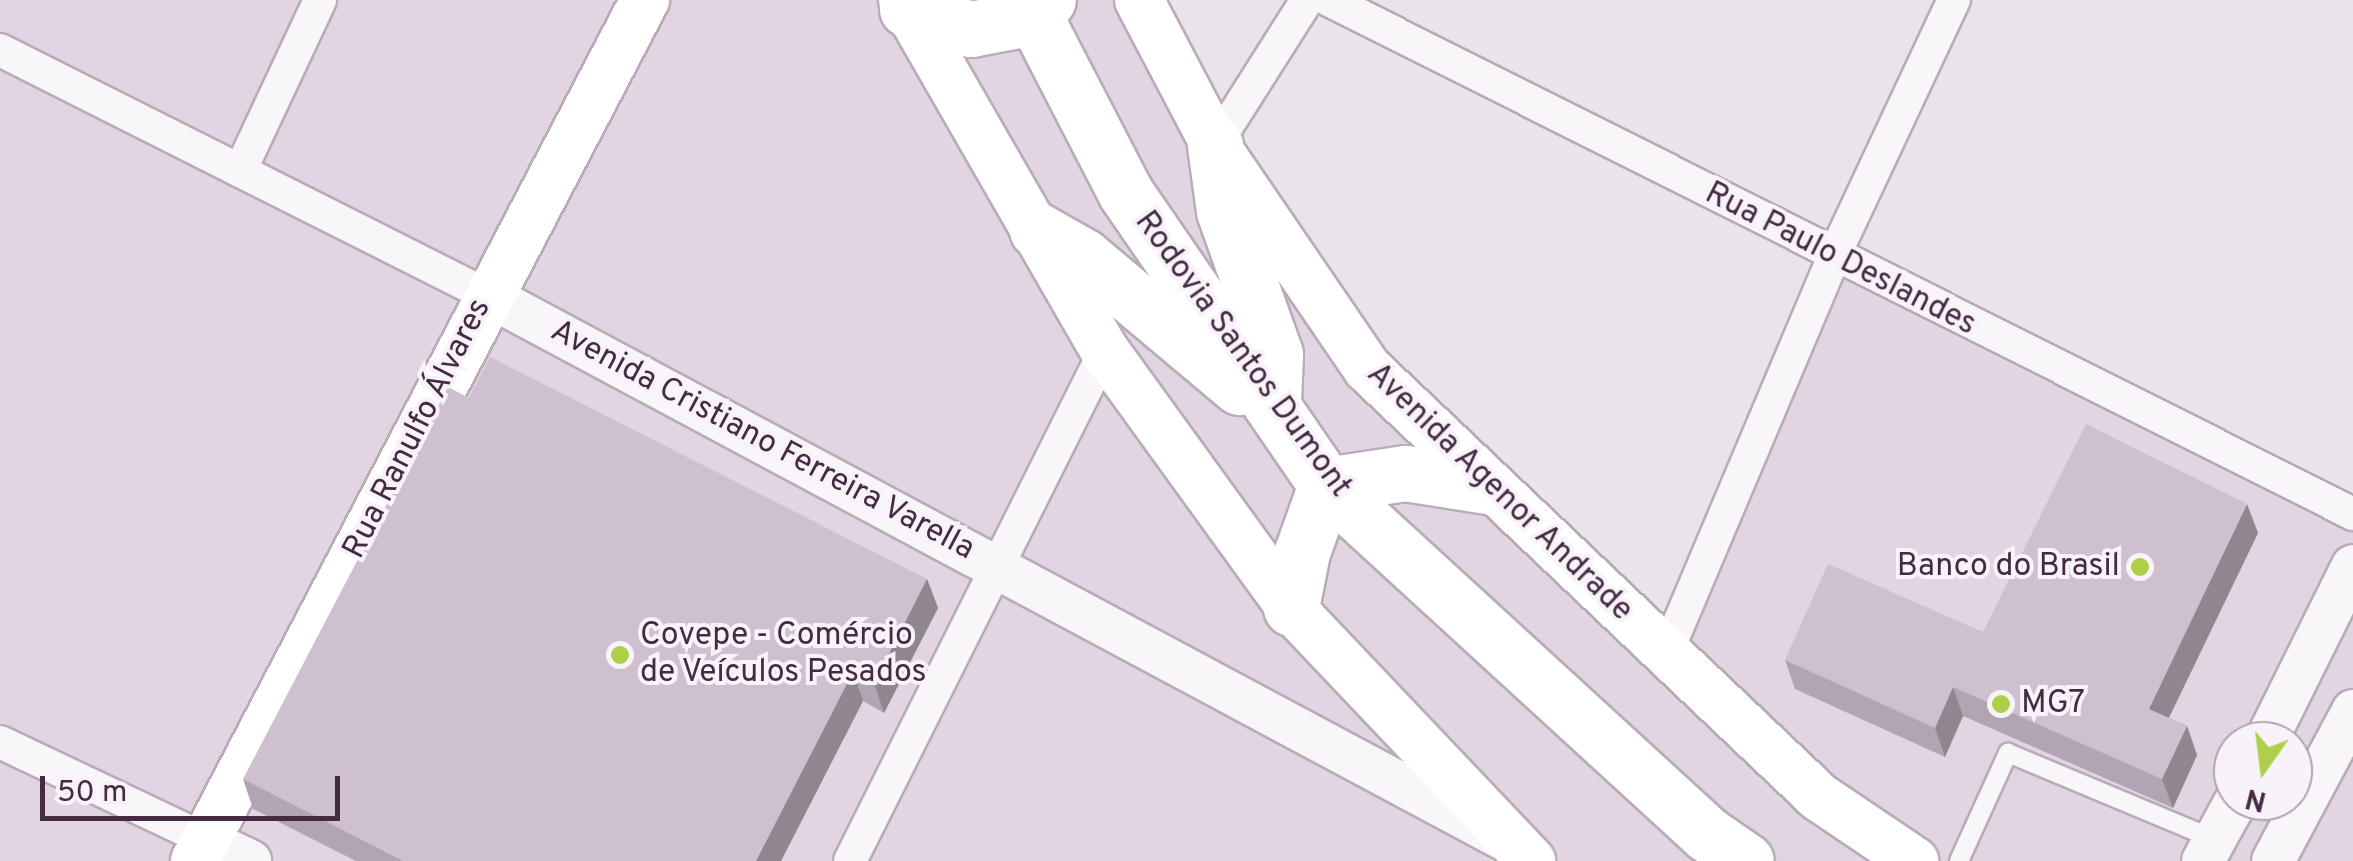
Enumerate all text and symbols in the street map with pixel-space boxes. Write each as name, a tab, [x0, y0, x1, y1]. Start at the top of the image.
street label: Rua Paulo Deslandes	[1698, 175, 1982, 345]
street label: Rodovia Santos Dumont	[1125, 204, 1359, 506]
street label: Rua Ranulfo Álvares	[336, 292, 500, 566]
street label: Avenida Cristiano Ferreira Varella	[543, 312, 981, 570]
street label: Avenida Agenor Andrade	[1357, 355, 1641, 631]
place label: Banco do Brasil	[1897, 548, 2120, 586]
marker: Banco do Brasil	[2129, 556, 2151, 578]
place label: Covepe - Comércio de Veículos Pesados	[640, 618, 928, 693]
marker: Covepe - Comércio de Veículos Pesados	[609, 644, 631, 666]
place label: MG7	[2021, 685, 2085, 723]
marker: MG7	[1990, 693, 2012, 715]
north arrow	[2213, 721, 2313, 821]
scale bar	[45, 756, 345, 818]
text: 50 m	[57, 775, 127, 812]
text: N	[2242, 778, 2270, 818]

